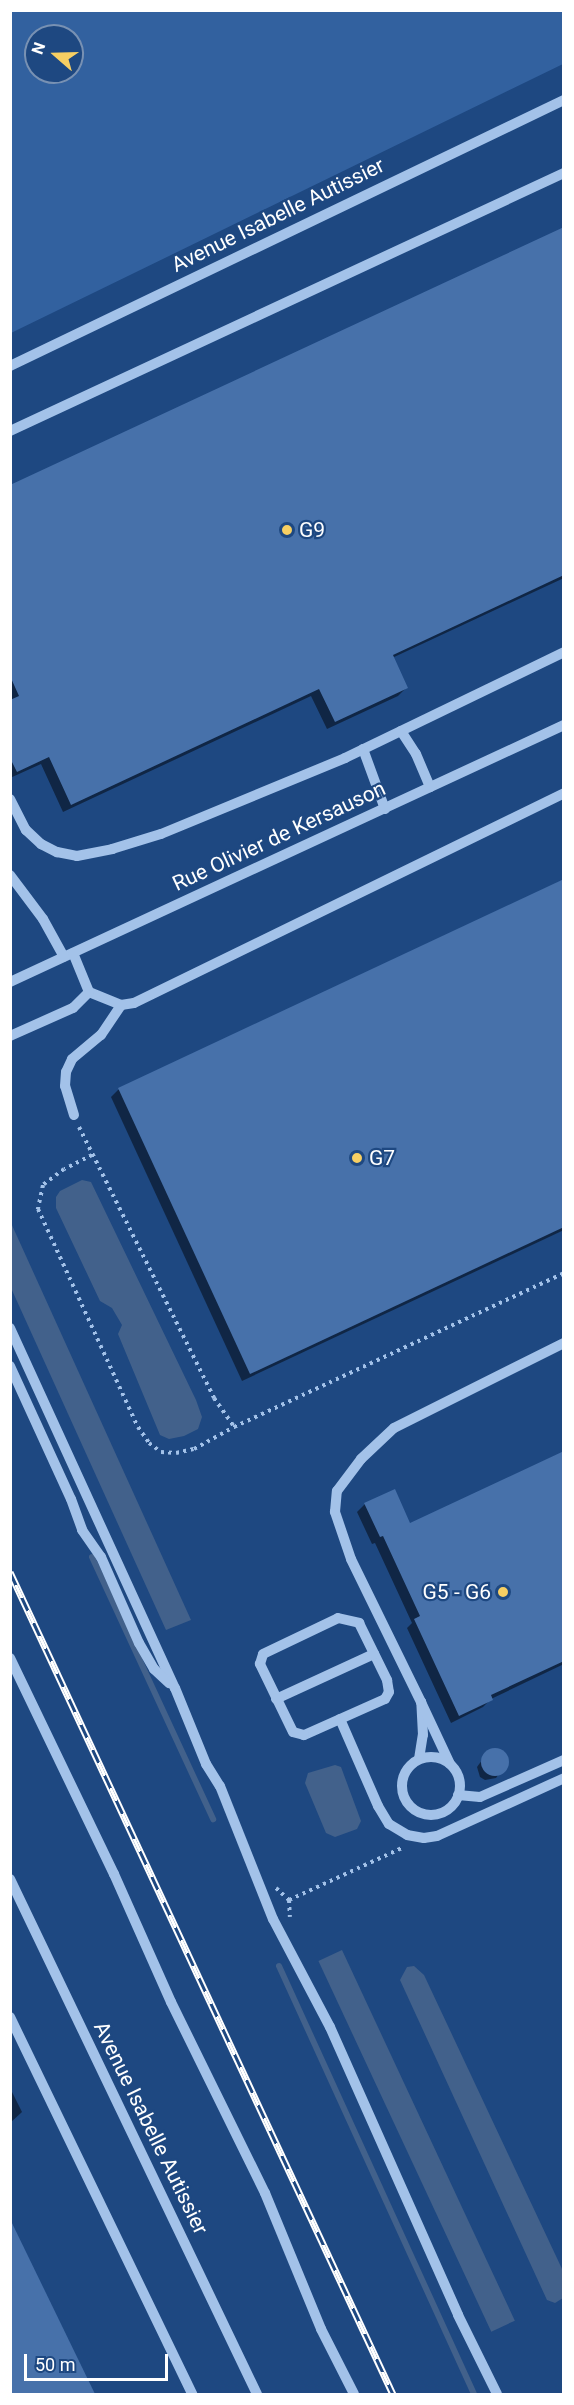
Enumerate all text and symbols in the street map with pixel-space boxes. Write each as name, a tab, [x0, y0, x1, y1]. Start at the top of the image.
north arrow	[24, 24, 84, 84]
text: N	[28, 40, 49, 57]
street label: Avenue Isabelle Autissier	[168, 152, 388, 278]
place label: G9	[299, 517, 325, 543]
marker: G9	[280, 523, 294, 537]
street label: Rue Olivier de Kersauson	[169, 776, 389, 896]
place label: G7	[369, 1145, 395, 1171]
marker: G7	[350, 1151, 364, 1165]
place label: G5 - G6	[423, 1579, 491, 1605]
marker: G5 - G6	[496, 1585, 510, 1599]
street label: Avenue Isabelle Autissier	[88, 2018, 214, 2238]
scale bar	[27, 2342, 171, 2380]
text: 50 m	[35, 2354, 75, 2375]

